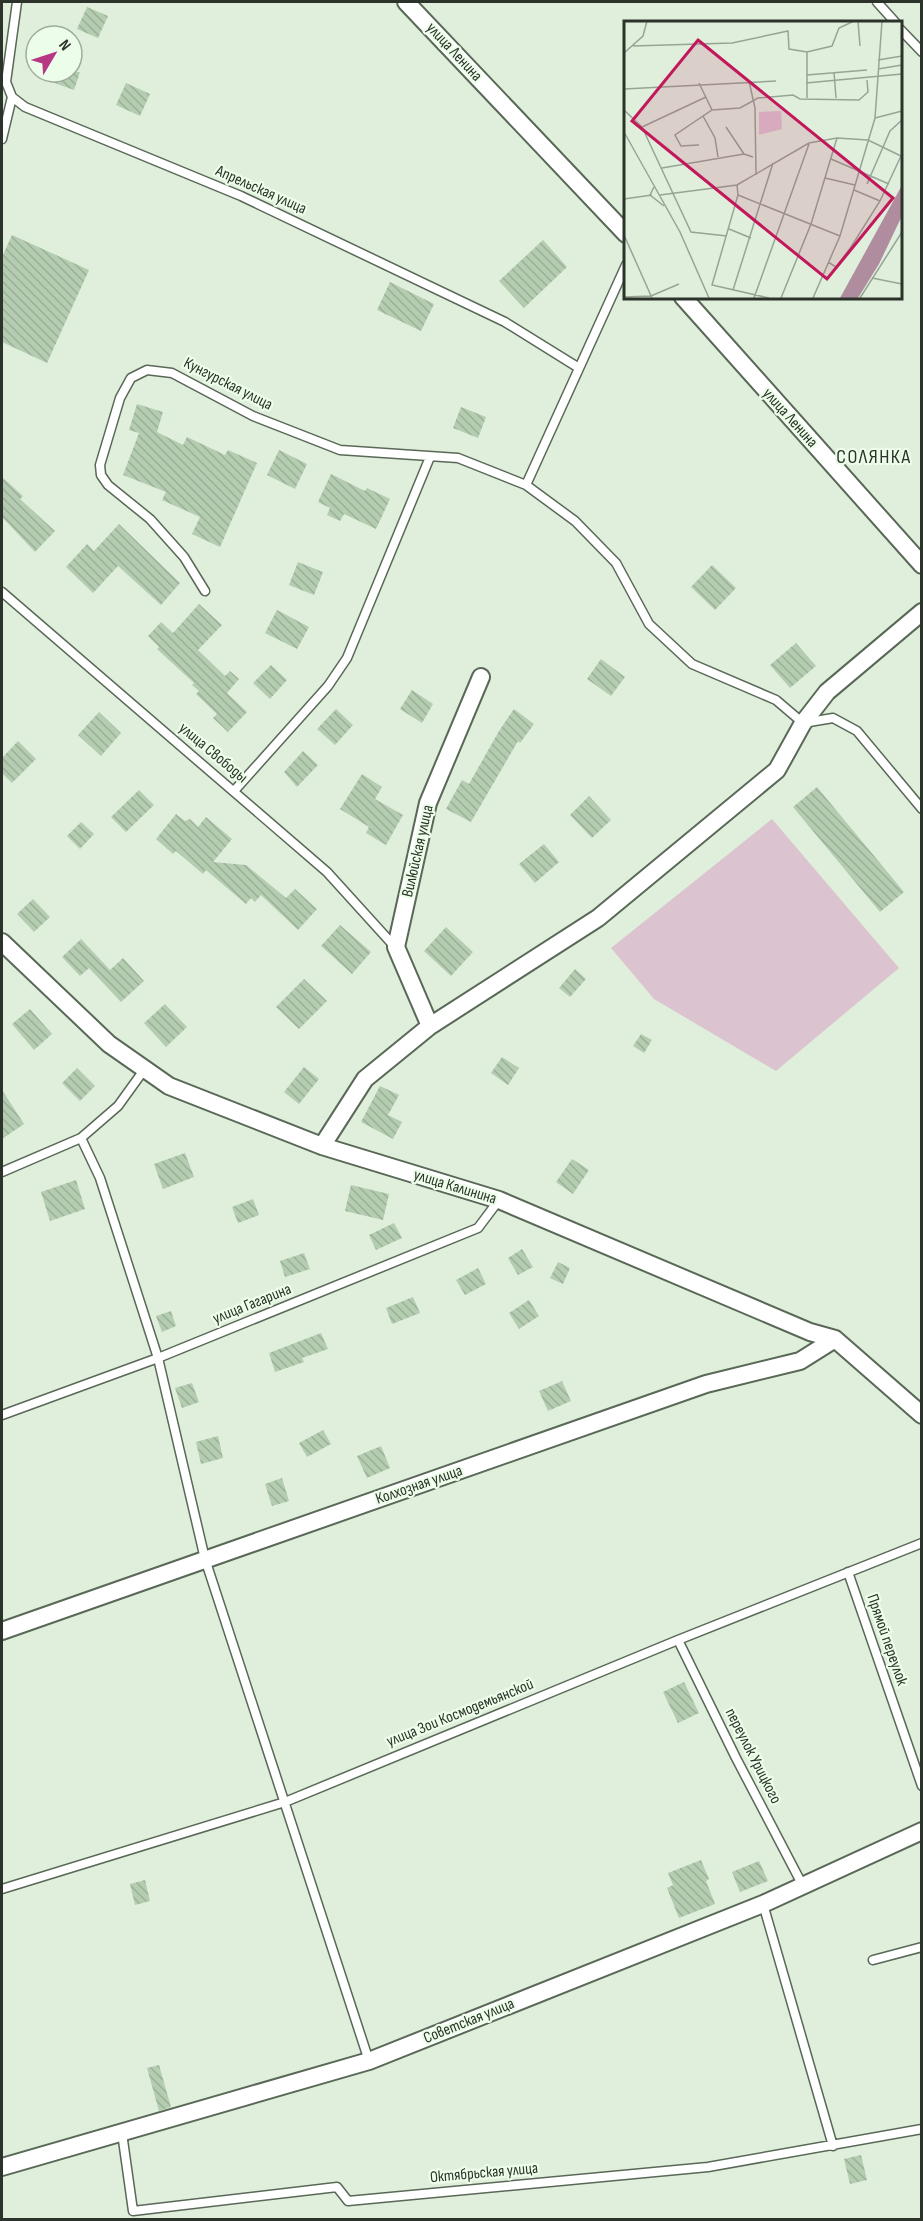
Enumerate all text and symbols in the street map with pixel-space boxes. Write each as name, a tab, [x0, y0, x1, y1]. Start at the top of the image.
street label: улица Ленина	[422, 19, 486, 85]
inset map	[624, 21, 902, 298]
north arrow	[24, 24, 84, 84]
text: N	[54, 36, 75, 55]
street label: Апрельская улица	[212, 161, 309, 218]
street label: Кунгурская улица	[180, 354, 276, 414]
street label: улица Ленина	[758, 384, 822, 452]
district label: СОЛЯНКА	[836, 445, 912, 469]
street label: улица Свободы	[175, 719, 251, 787]
street label: Вилюйская улица	[398, 803, 438, 899]
street label: улица Калинина	[411, 1165, 499, 1209]
street label: улица Гагарина	[210, 1280, 294, 1328]
street label: Колхозная улица	[373, 1461, 465, 1509]
street label: Прямой переулок	[862, 1592, 912, 1689]
street label: улица Зои Космодемьянской	[384, 1675, 536, 1751]
street label: переулок Урицкого	[721, 1705, 785, 1807]
street label: Советская улица	[421, 1994, 517, 2048]
street label: Октябрьская улица	[429, 2159, 539, 2187]

